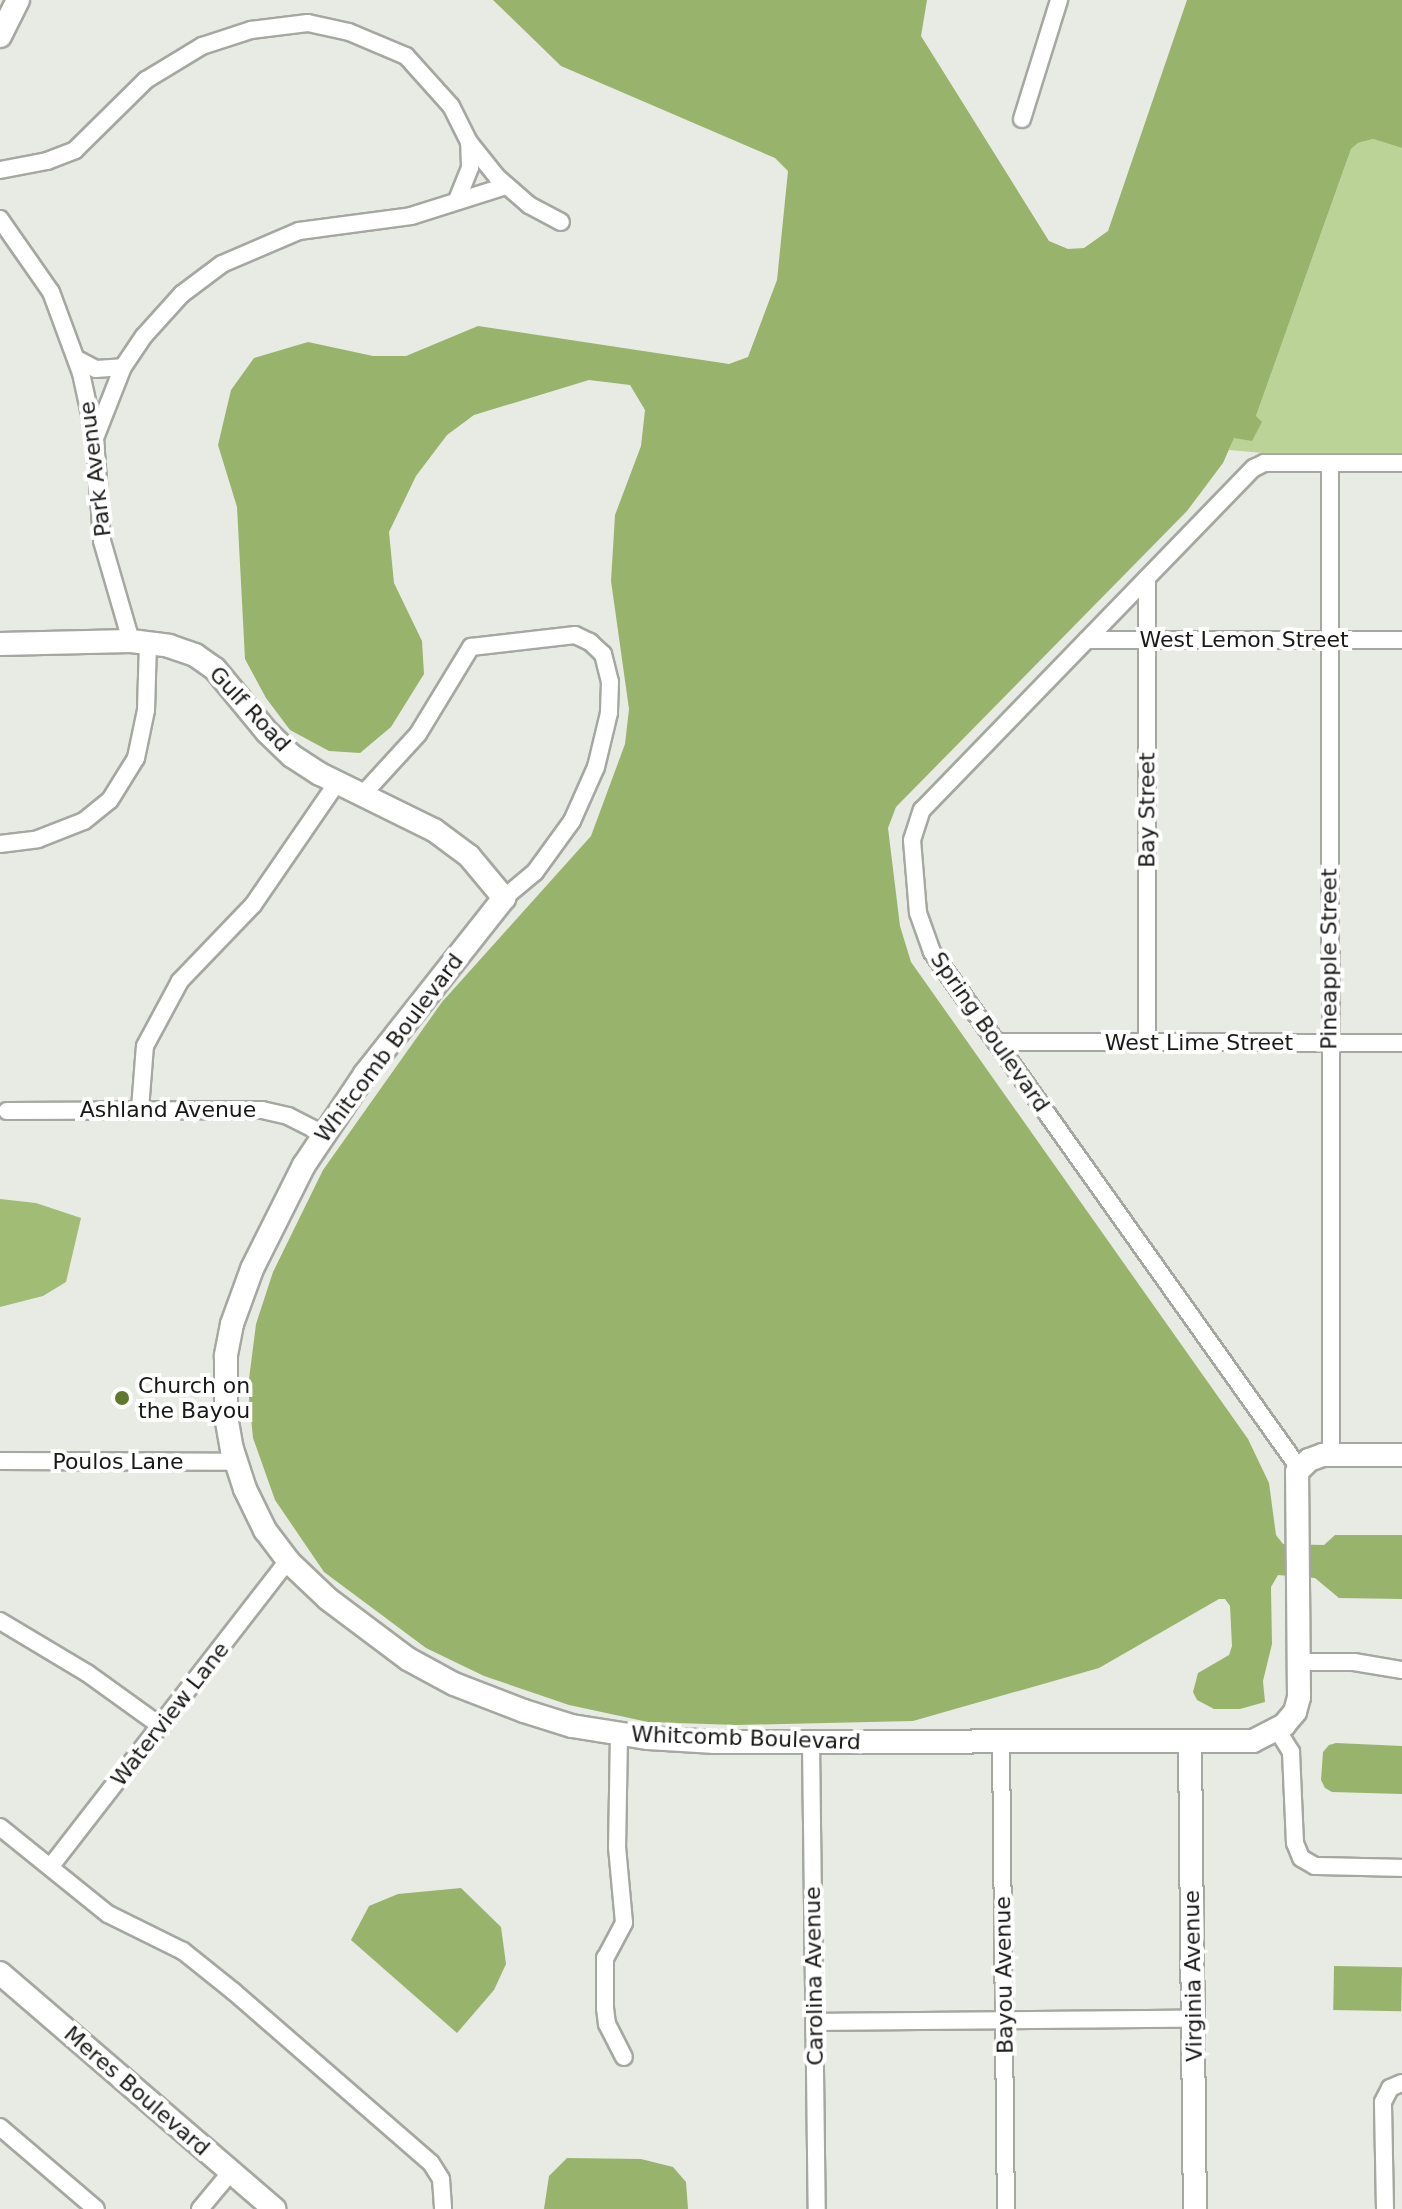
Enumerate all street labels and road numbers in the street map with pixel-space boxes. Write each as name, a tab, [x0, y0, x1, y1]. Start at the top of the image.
street label: Park Avenue	[74, 400, 116, 538]
street label: West Lemon Street	[1139, 627, 1349, 653]
street label: Gulf Road	[204, 661, 296, 757]
street label: Bay Street	[1134, 752, 1160, 868]
street label: Pineapple Street	[1316, 868, 1342, 1050]
street label: Spring Boulevard	[925, 947, 1055, 1117]
street label: Whitcomb Boulevard	[309, 948, 469, 1148]
street label: West Lime Street	[1105, 1030, 1293, 1056]
street label: Ashland Avenue	[80, 1097, 256, 1123]
street label: Poulos Lane	[52, 1449, 184, 1475]
street label: Waterview Lane	[105, 1637, 235, 1791]
street label: Whitcomb Boulevard	[631, 1721, 861, 1755]
street label: Carolina Avenue	[799, 1886, 829, 2066]
street label: Virginia Avenue	[1178, 1890, 1208, 2062]
street label: Bayou Avenue	[989, 1896, 1019, 2054]
street label: Meres Boulevard	[59, 2021, 215, 2161]

